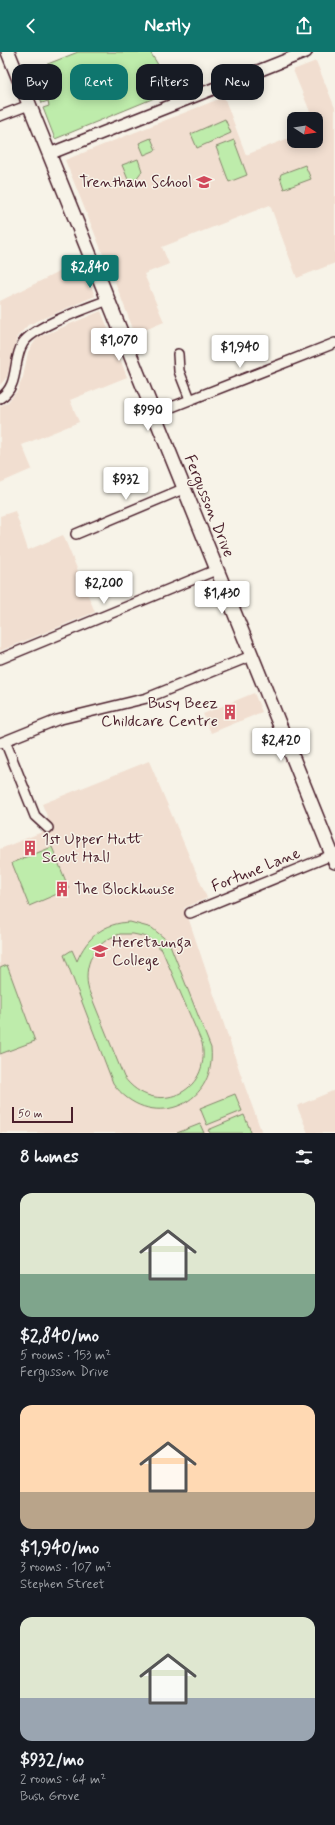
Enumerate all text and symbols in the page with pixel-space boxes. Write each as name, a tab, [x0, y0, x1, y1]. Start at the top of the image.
text: Nestly	[144, 14, 191, 38]
icon: back	[20, 15, 42, 37]
icon: share	[293, 15, 315, 37]
chip: Buy	[12, 64, 62, 100]
chip: Rent	[70, 64, 128, 100]
chip: Filters	[136, 64, 203, 100]
chip: New	[211, 64, 264, 100]
north arrow	[287, 112, 323, 148]
map controls	[287, 112, 323, 148]
place label: Trentham School	[79, 172, 192, 193]
school or university icon: Trentham School	[195, 173, 213, 191]
pin: $2,840	[57, 255, 123, 289]
text: $2,840	[71, 259, 109, 276]
pin: $1,070	[86, 328, 152, 362]
text: $1,070	[100, 332, 138, 349]
pin: $1,940	[207, 335, 273, 369]
text: $1,940	[221, 339, 259, 356]
pin: $990	[124, 398, 172, 432]
text: $990	[133, 402, 163, 419]
street label: Fergusson Drive	[178, 452, 239, 561]
pin: $932	[102, 467, 150, 501]
text: $932	[112, 471, 140, 488]
pin: $2,200	[71, 571, 137, 605]
text: $2,200	[85, 575, 123, 592]
pin: $1,430	[189, 581, 255, 615]
text: $1,430	[204, 585, 240, 602]
place label: Busy Beez Childcare Centre	[101, 693, 218, 732]
building icon: Busy Beez Childcare Centre	[221, 703, 239, 721]
pin: $2,420	[248, 728, 314, 762]
text: $2,420	[261, 732, 301, 749]
place label: 1st Upper Hutt Scout Hall	[42, 829, 144, 868]
building icon: 1st Upper Hutt Scout Hall	[21, 839, 39, 857]
street label: Fortune Lane	[208, 842, 304, 897]
place label: The Blockhouse	[74, 879, 175, 900]
building icon: The Blockhouse	[53, 880, 71, 898]
place label: Heretaunga College	[112, 932, 192, 971]
school or university icon: Heretaunga College	[91, 942, 109, 960]
scale bar	[12, 1105, 73, 1124]
text: 50 m	[18, 1107, 43, 1121]
text: 8 homes	[20, 1146, 79, 1168]
icon: filters	[293, 1146, 315, 1168]
icon: home	[132, 1219, 204, 1291]
text: $2,840/mo	[20, 1325, 99, 1347]
text: 5 rooms · 153 m²	[20, 1347, 111, 1364]
text: Fergusson Drive	[20, 1364, 109, 1381]
icon: home	[132, 1431, 204, 1503]
text: $1,940/mo	[20, 1537, 99, 1559]
text: 3 rooms · 107 m²	[20, 1559, 112, 1576]
text: Stephen Street	[20, 1576, 105, 1593]
icon: home	[132, 1643, 204, 1715]
text: $932/mo	[20, 1749, 84, 1771]
text: 2 rooms · 64 m²	[20, 1771, 106, 1788]
text: Bush Grove	[20, 1788, 80, 1805]

